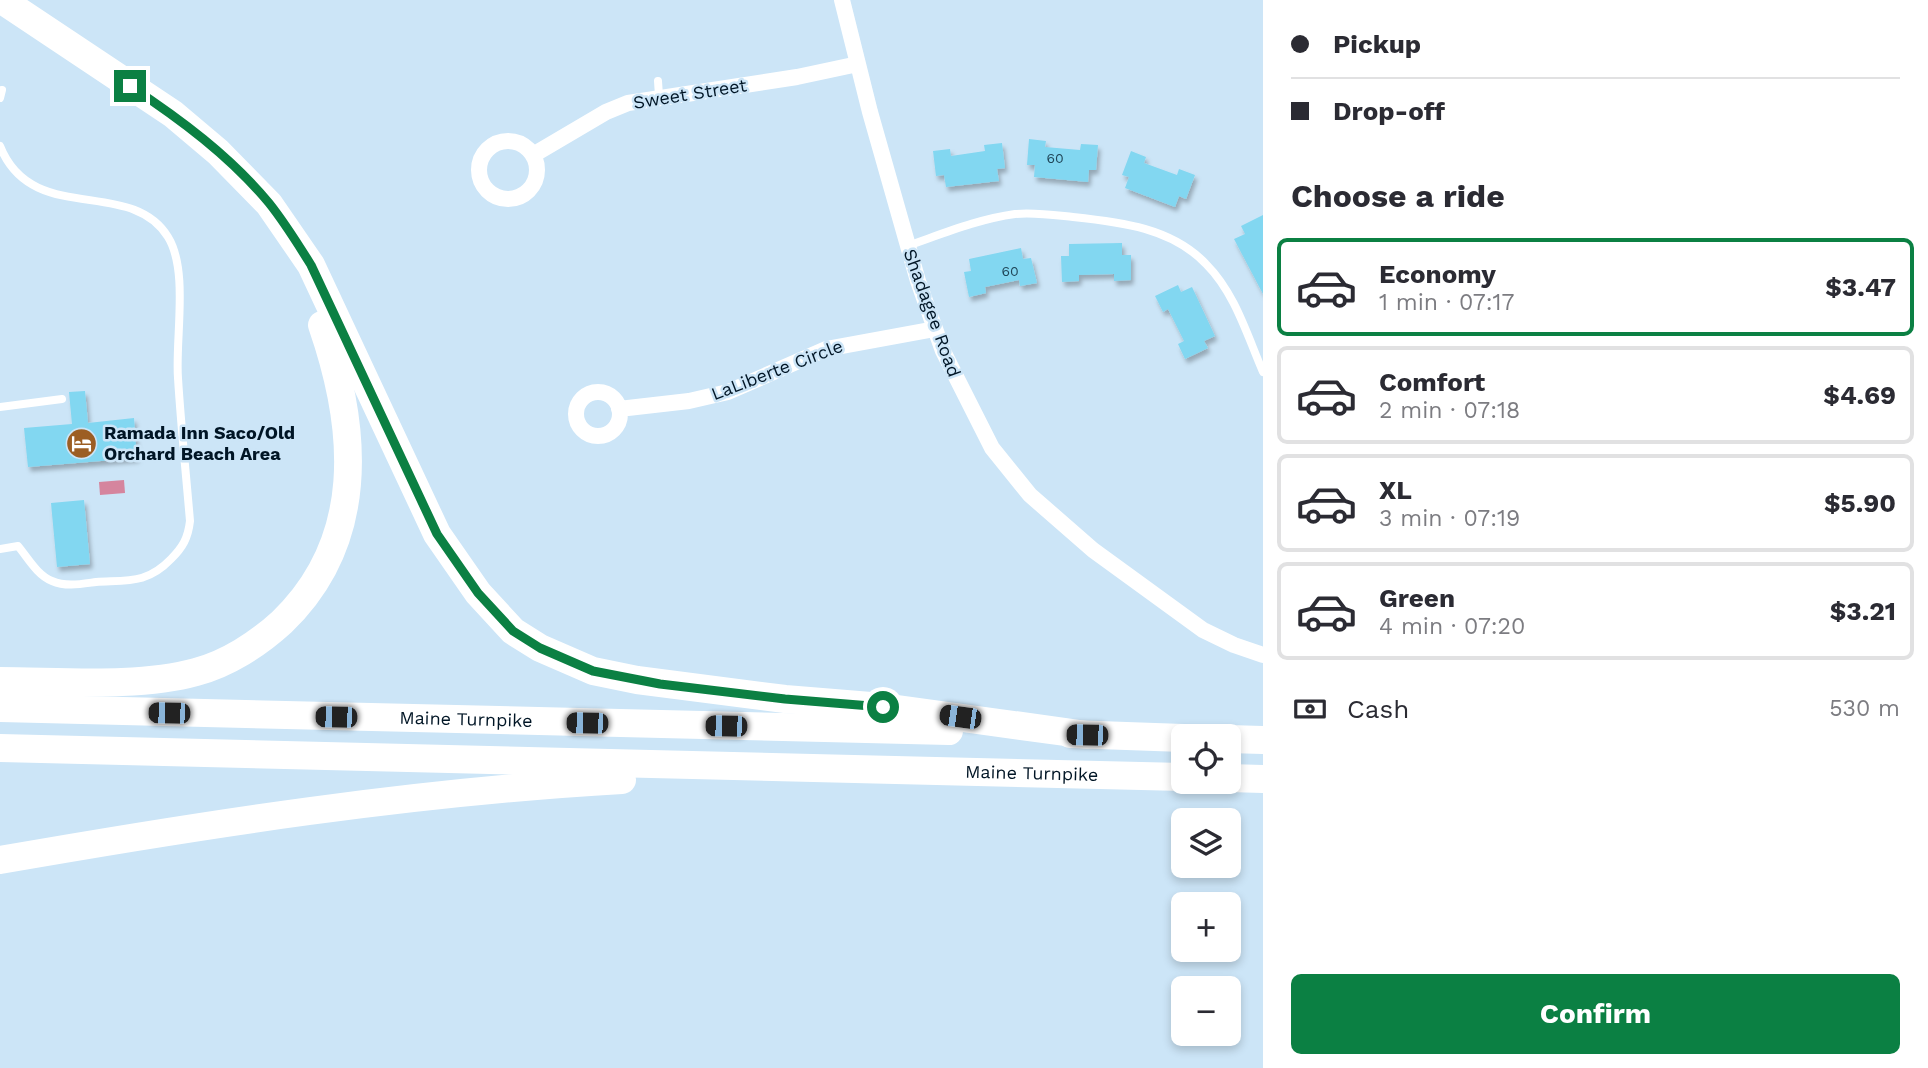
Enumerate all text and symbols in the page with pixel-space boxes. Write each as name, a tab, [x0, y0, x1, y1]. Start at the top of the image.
text: Pickup	[1333, 29, 1421, 59]
route end	[114, 70, 146, 102]
street label: Sweet Street	[632, 74, 749, 113]
text: Drop-off	[1333, 96, 1445, 126]
house number: 60	[1046, 150, 1064, 166]
text: Choose a ride	[1291, 177, 1505, 215]
street label: Shadagee Road	[900, 246, 965, 380]
icon: car	[1295, 256, 1358, 319]
text: Economy	[1379, 259, 1496, 289]
house number: 60	[1001, 263, 1019, 279]
text: $3.47	[1825, 272, 1896, 302]
text: 1 min · 07:17	[1379, 289, 1514, 316]
street label: LaLiberte Circle	[708, 335, 846, 404]
icon: car	[1295, 364, 1358, 427]
text: Comfort	[1379, 367, 1485, 397]
text: $4.69	[1823, 380, 1896, 410]
text: 2 min · 07:18	[1379, 397, 1520, 424]
place label: Ramada Inn Saco/Old Orchard Beach Area	[104, 422, 295, 464]
hotel icon: Ramada Inn Saco/Old Orchard Beach Area	[64, 426, 98, 460]
icon: car	[1295, 472, 1358, 535]
text: XL	[1379, 475, 1412, 505]
text: $5.90	[1824, 488, 1896, 518]
text: 3 min · 07:19	[1379, 505, 1520, 532]
icon: car	[1295, 580, 1358, 643]
text: Green	[1379, 583, 1455, 613]
text: $3.21	[1830, 596, 1896, 626]
text: 4 min · 07:20	[1379, 613, 1525, 640]
icon: cash	[1291, 690, 1329, 728]
route start	[867, 691, 899, 723]
text: Cash	[1347, 694, 1409, 724]
text: 530 m	[1829, 695, 1900, 722]
car	[148, 702, 191, 724]
car	[938, 704, 983, 730]
car	[315, 706, 358, 728]
street label: Maine Turnpike	[399, 707, 533, 731]
car	[566, 712, 609, 734]
car	[705, 715, 748, 737]
car	[1066, 724, 1109, 746]
map controls	[1171, 724, 1241, 1046]
button: locate	[1171, 724, 1241, 794]
street label: Maine Turnpike	[965, 761, 1099, 785]
button: layers	[1171, 808, 1241, 878]
button: +	[1171, 892, 1241, 962]
button: Confirm	[1291, 974, 1900, 1054]
button: −	[1171, 976, 1241, 1046]

